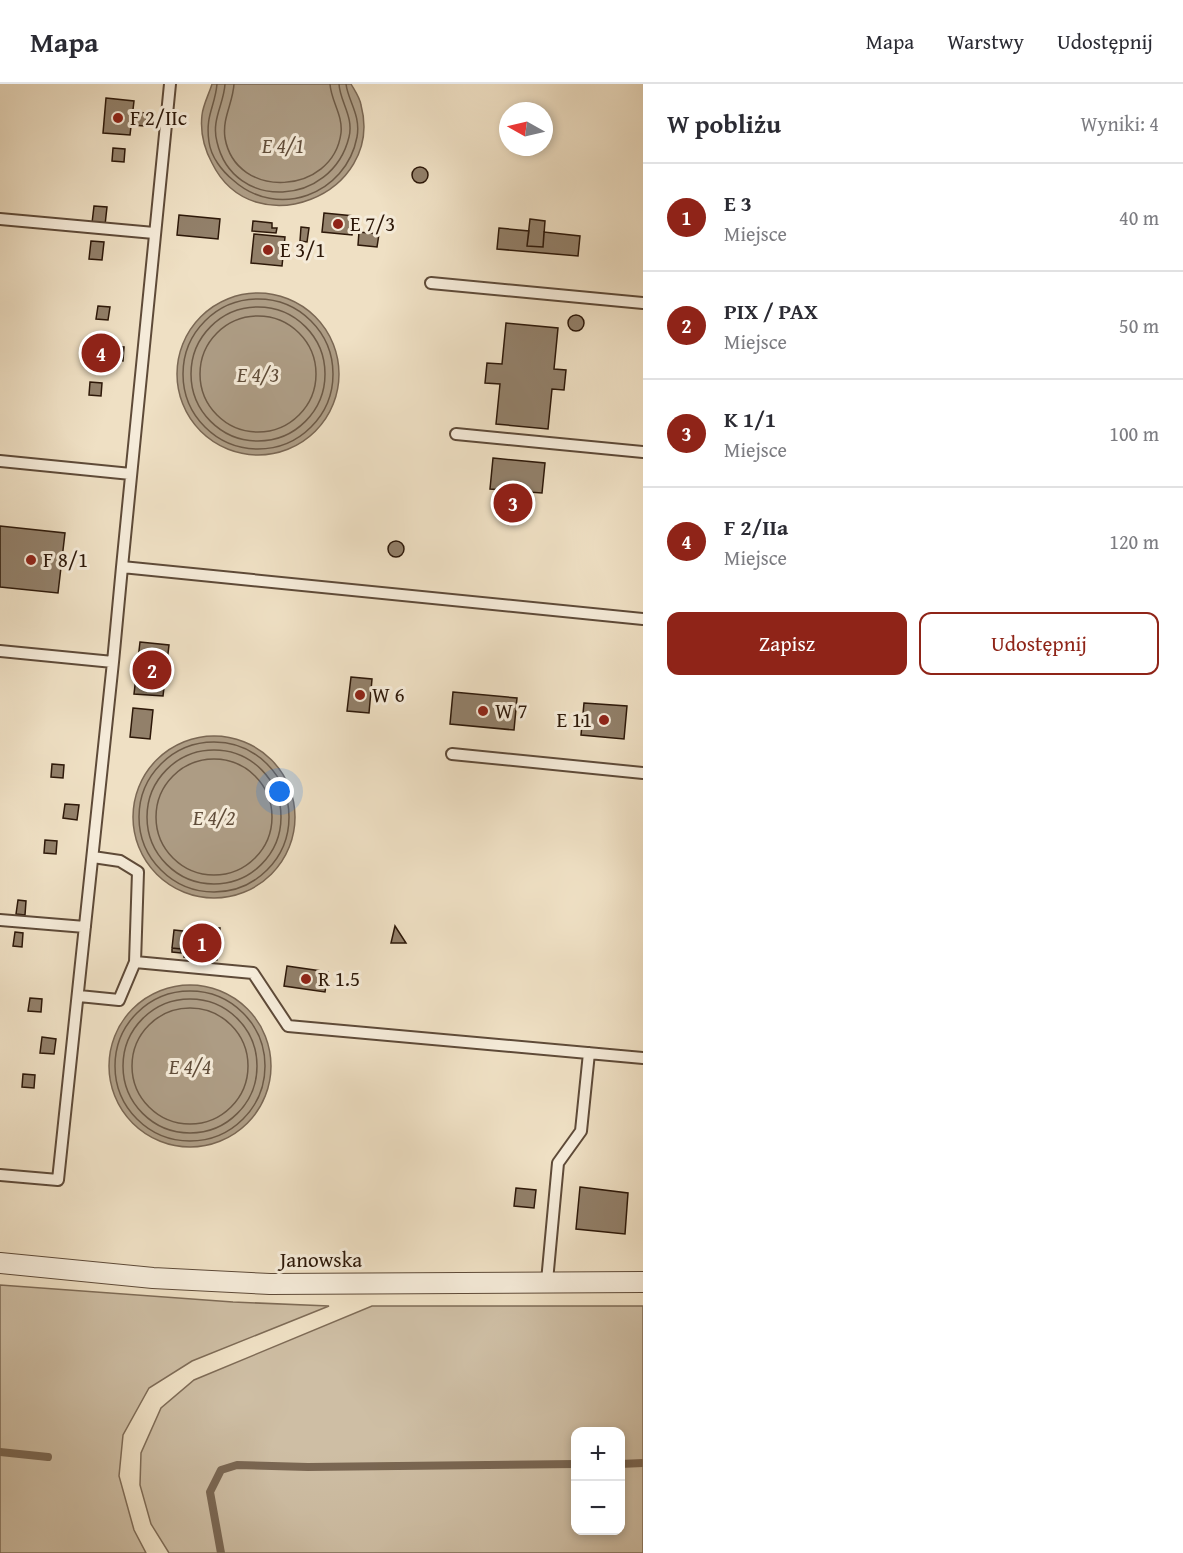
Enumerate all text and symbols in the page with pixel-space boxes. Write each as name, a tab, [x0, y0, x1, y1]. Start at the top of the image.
text: Mapa	[30, 21, 99, 62]
text: Mapa	[866, 26, 914, 57]
text: Warstwy	[947, 26, 1024, 57]
text: Udostępnij	[1057, 26, 1153, 57]
place label: F 2/IIc	[130, 102, 187, 133]
north arrow	[499, 102, 553, 156]
text: W pobliżu	[667, 104, 781, 143]
text: Wyniki: 4	[1081, 109, 1159, 138]
marker: F 2/IIc	[111, 111, 125, 125]
water label: E 4/1	[261, 129, 304, 161]
text: E 3	[724, 187, 752, 219]
text: 1	[681, 203, 692, 232]
text: 40 m	[1119, 203, 1159, 232]
place label: E 7/3	[350, 208, 395, 239]
marker: E 7/3	[331, 217, 345, 231]
text: Miejsce	[724, 219, 787, 248]
place label: E 3/1	[280, 234, 325, 265]
marker: E 3/1	[261, 243, 275, 257]
text: PIX / PAX	[724, 295, 818, 327]
text: 2	[681, 311, 692, 340]
text: 50 m	[1119, 311, 1159, 340]
text: Miejsce	[724, 327, 787, 356]
pin: 4	[82, 330, 120, 376]
water label: E 4/3	[236, 358, 279, 390]
text: K 1/1	[724, 403, 776, 435]
text: 3	[681, 419, 692, 448]
text: 100 m	[1109, 419, 1159, 448]
text: Miejsce	[724, 435, 787, 464]
pin: 3	[494, 480, 532, 526]
text: F 2/IIa	[724, 511, 788, 543]
text: 4	[681, 527, 692, 556]
text: 120 m	[1109, 527, 1159, 556]
text: Miejsce	[724, 543, 787, 572]
place label: F 8/1	[43, 544, 88, 575]
marker: F 8/1	[24, 553, 38, 567]
button: Zapisz	[667, 612, 907, 675]
button: Udostępnij	[919, 612, 1159, 675]
pin: 2	[132, 648, 172, 692]
place label: W 6	[372, 679, 405, 710]
marker: W 6	[353, 688, 367, 702]
place label: W 7	[495, 695, 528, 726]
marker: W 7	[476, 704, 490, 718]
place label: E 11	[557, 704, 592, 735]
marker: E 11	[597, 713, 611, 727]
your location	[265, 777, 294, 806]
water label: E 4/2	[192, 801, 235, 833]
pin: 1	[182, 920, 222, 966]
place label: R 1.5	[318, 963, 360, 994]
marker: R 1.5	[299, 972, 313, 986]
water label: E 4/4	[168, 1050, 211, 1082]
street label: Janowska	[277, 1244, 362, 1275]
map controls	[571, 1427, 625, 1535]
button: +	[571, 1427, 625, 1481]
button: −	[571, 1481, 625, 1535]

